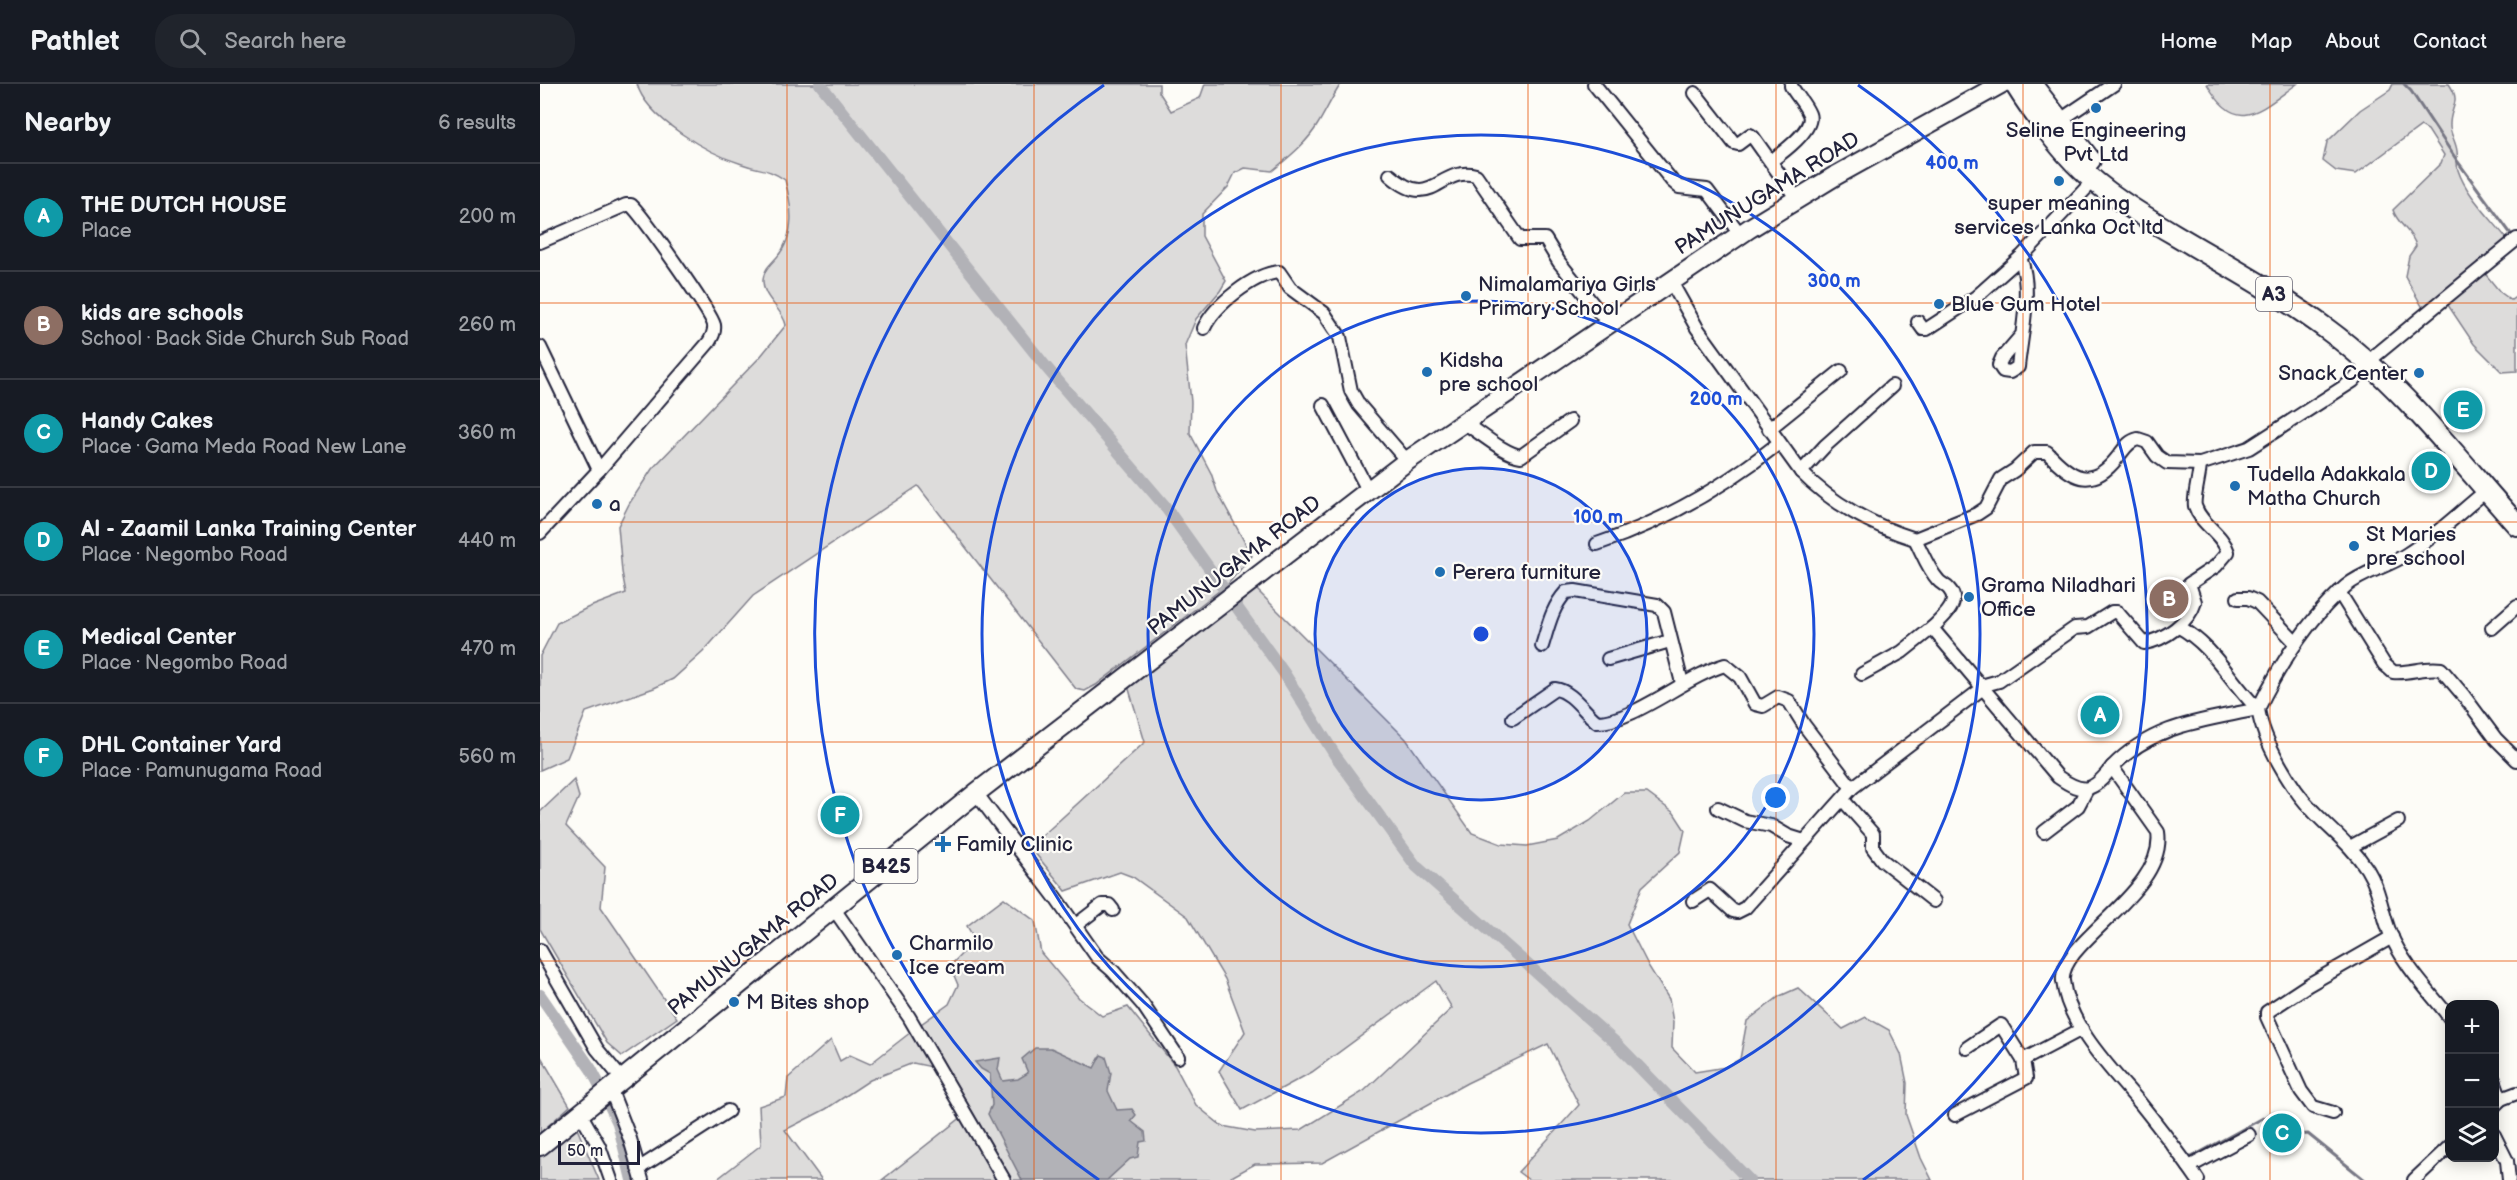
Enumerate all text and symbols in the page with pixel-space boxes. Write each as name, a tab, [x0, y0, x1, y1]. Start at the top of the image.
search box	[155, 14, 575, 68]
text: Pathlet	[30, 25, 119, 58]
icon: search	[176, 25, 209, 58]
text: Search here	[224, 28, 346, 55]
text: Home	[2160, 29, 2217, 54]
text: Map	[2250, 29, 2292, 54]
text: About	[2325, 29, 2380, 54]
text: Contact	[2413, 29, 2487, 54]
marker: Seline Engineering Pvt Ltd	[2089, 101, 2103, 115]
text: Nearby	[24, 108, 111, 139]
text: 6 results	[438, 111, 516, 135]
place label: Seline Engineering Pvt Ltd	[2006, 118, 2186, 167]
street label: PAMUNUGAMA ROAD	[1670, 126, 1864, 260]
text: 400 m	[1925, 153, 1979, 174]
marker: super meaning services Lanka Oct ltd	[2052, 174, 2066, 188]
place label: super meaning services Lanka Oct ltd	[1954, 191, 2164, 240]
text: THE DUTCH HOUSE	[81, 192, 286, 219]
text: A	[37, 205, 50, 229]
text: 200 m	[459, 205, 516, 229]
text: Place	[81, 219, 132, 243]
text: 300 m	[1807, 271, 1861, 292]
place label: Nimalamariya Girls Primary School	[1478, 272, 1656, 321]
road number: A3	[2256, 277, 2292, 311]
marker: Nimalamariya Girls Primary School	[1459, 289, 1473, 303]
place label: Blue Gum Hotel	[1951, 292, 2100, 317]
marker: Blue Gum Hotel	[1932, 297, 1946, 311]
text: kids are schools	[81, 300, 243, 327]
text: B	[36, 313, 51, 337]
text: 260 m	[458, 313, 516, 337]
text: School · Back Side Church Sub Road	[81, 327, 409, 351]
place label: Kidsha pre school	[1439, 348, 1538, 397]
place label: Snack Center	[2278, 361, 2407, 386]
marker: Kidsha pre school	[1420, 365, 1434, 379]
marker: Snack Center	[2412, 366, 2426, 380]
pin: E	[2444, 388, 2482, 432]
text: 200 m	[1689, 389, 1743, 410]
text: Handy Cakes	[81, 408, 213, 435]
text: C	[36, 421, 51, 445]
text: 360 m	[458, 421, 516, 445]
text: Place · Gama Meda Road New Lane	[81, 435, 406, 459]
pin: D	[2412, 448, 2450, 494]
place label: Tudella Adakkala Matha Church	[2247, 462, 2406, 511]
marker: Tudella Adakkala Matha Church	[2228, 479, 2242, 493]
street label: PAMUNUGAMA ROAD	[1143, 490, 1326, 641]
place label: a	[609, 492, 621, 517]
marker: a	[590, 497, 604, 511]
text: 100 m	[1573, 507, 1623, 528]
text: Al - Zaamil Lanka Training Center	[81, 516, 416, 543]
place label: St Maries pre school	[2366, 522, 2465, 571]
text: D	[37, 529, 50, 553]
text: 440 m	[458, 529, 516, 553]
marker: St Maries pre school	[2347, 539, 2361, 553]
text: Place · Negombo Road	[81, 543, 288, 567]
place label: Perera furniture	[1452, 560, 1601, 585]
marker: Perera furniture	[1433, 565, 1447, 579]
place label: Grama Niladhari Office	[1981, 573, 2136, 622]
pin: B	[2150, 576, 2188, 622]
marker: Grama Niladhari Office	[1962, 590, 1976, 604]
text: Medical Center	[81, 624, 236, 651]
centre of rings	[1471, 624, 1491, 644]
text: E	[37, 637, 50, 661]
text: 470 m	[460, 637, 516, 661]
text: Place · Negombo Road	[81, 651, 288, 675]
pin: A	[2080, 692, 2120, 738]
text: DHL Container Yard	[81, 732, 281, 759]
text: F	[37, 745, 50, 769]
text: 560 m	[459, 745, 516, 769]
text: Place · Pamunugama Road	[81, 759, 322, 783]
your location	[1761, 783, 1790, 812]
pin: F	[820, 792, 860, 838]
place label: Family Clinic	[956, 832, 1073, 857]
marker: Family Clinic	[934, 835, 952, 853]
road number: B425	[854, 849, 918, 883]
street label: PAMUNUGAMA ROAD	[663, 868, 844, 1021]
place label: Charmilo Ice cream	[909, 931, 1005, 980]
marker: Charmilo Ice cream	[890, 948, 904, 962]
place label: M Bites shop	[746, 990, 870, 1015]
marker: M Bites shop	[727, 995, 741, 1009]
map controls	[2445, 1000, 2499, 1162]
button: +	[2445, 1000, 2499, 1054]
button: −	[2445, 1054, 2499, 1108]
button: layers	[2445, 1108, 2499, 1162]
pin: C	[2262, 1110, 2302, 1156]
scale bar	[558, 1138, 640, 1166]
text: 50 m	[567, 1142, 603, 1161]

